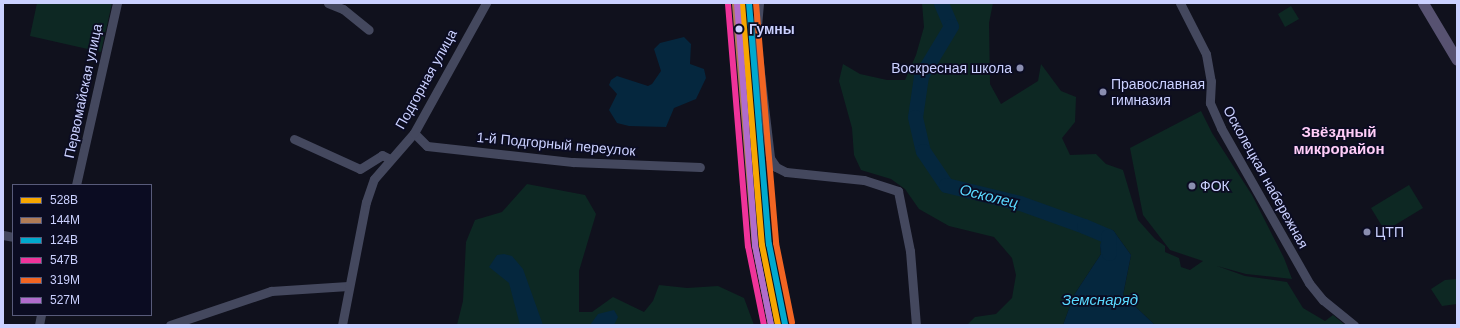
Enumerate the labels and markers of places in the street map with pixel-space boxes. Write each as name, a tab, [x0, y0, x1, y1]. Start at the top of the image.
place label: Гумны	[749, 21, 795, 37]
marker: Гумны	[732, 22, 746, 36]
place label: Воскресная школа	[891, 60, 1012, 76]
marker: Воскресная школа	[1015, 63, 1025, 73]
place label: Православная гимназия	[1111, 76, 1205, 108]
marker: Православная гимназия	[1098, 87, 1108, 97]
place label: ФОК	[1200, 178, 1230, 194]
marker: ФОК	[1187, 181, 1197, 191]
place label: ЦТП	[1375, 224, 1404, 240]
marker: ЦТП	[1362, 227, 1372, 237]

